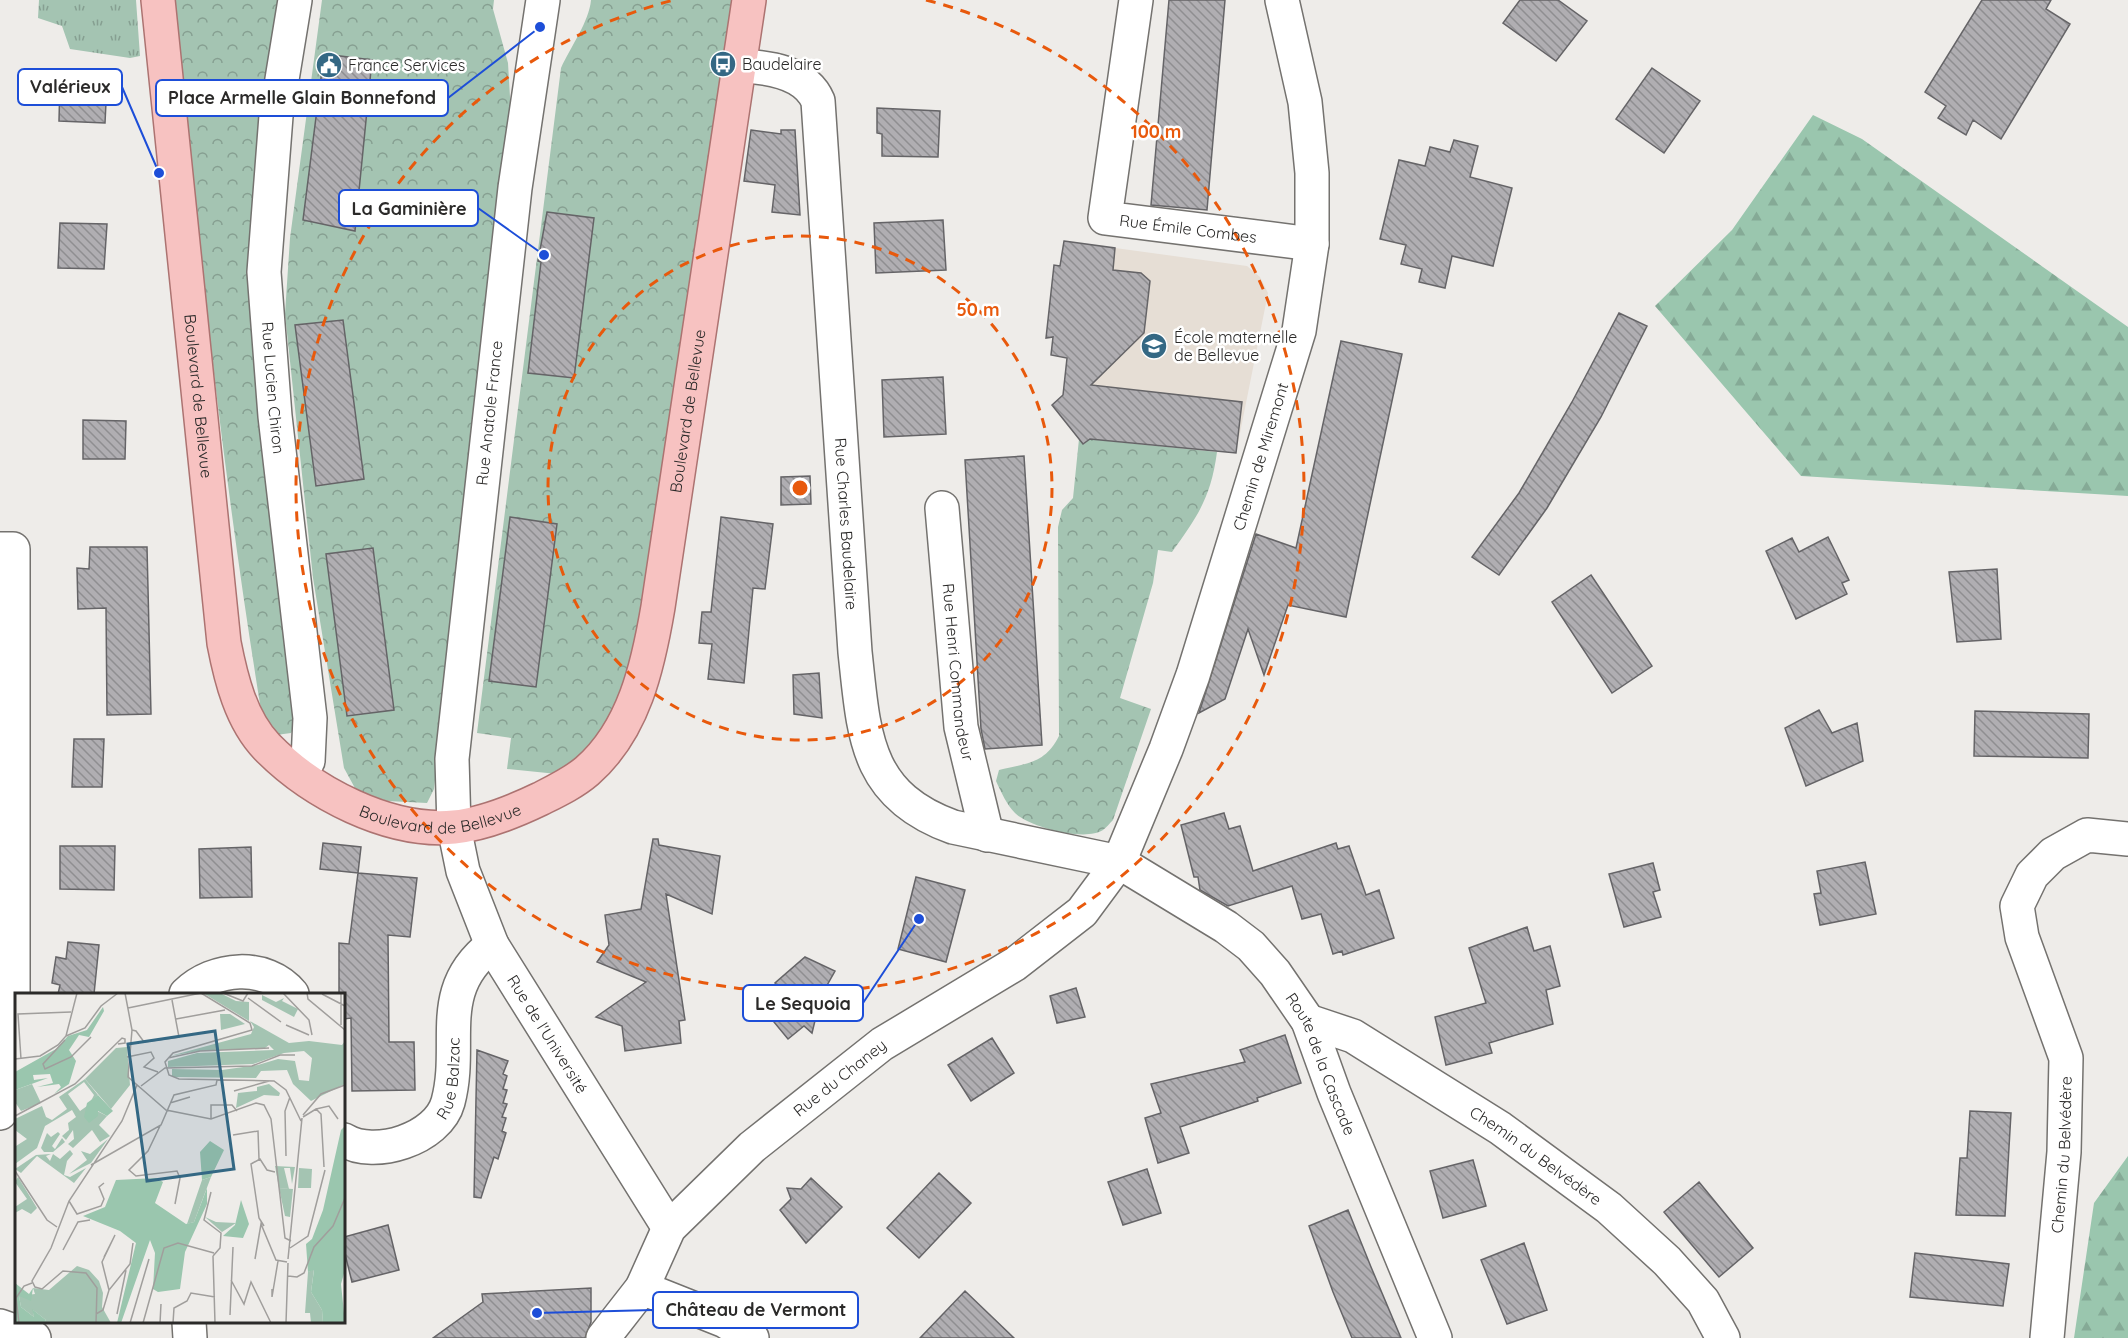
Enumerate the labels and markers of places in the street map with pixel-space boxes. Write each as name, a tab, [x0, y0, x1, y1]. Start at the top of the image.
bus stop icon: Baudelaire	[708, 49, 738, 79]
public building icon: France Services	[314, 50, 344, 80]
place label: Baudelaire	[742, 54, 821, 74]
place label: France Services	[348, 55, 465, 75]
callout: Valérieux	[18, 69, 122, 105]
callout: Place Armelle Glain Bonnefond	[156, 80, 448, 116]
callout: La Gaminière	[339, 190, 478, 226]
place label: École maternelle de Bellevue	[1174, 327, 1297, 365]
school or university icon: École maternelle de Bellevue	[1139, 331, 1169, 361]
centre of rings	[790, 478, 810, 498]
callout: Le Sequoia	[743, 985, 863, 1021]
callout: Château de Vermont	[653, 1292, 858, 1328]

